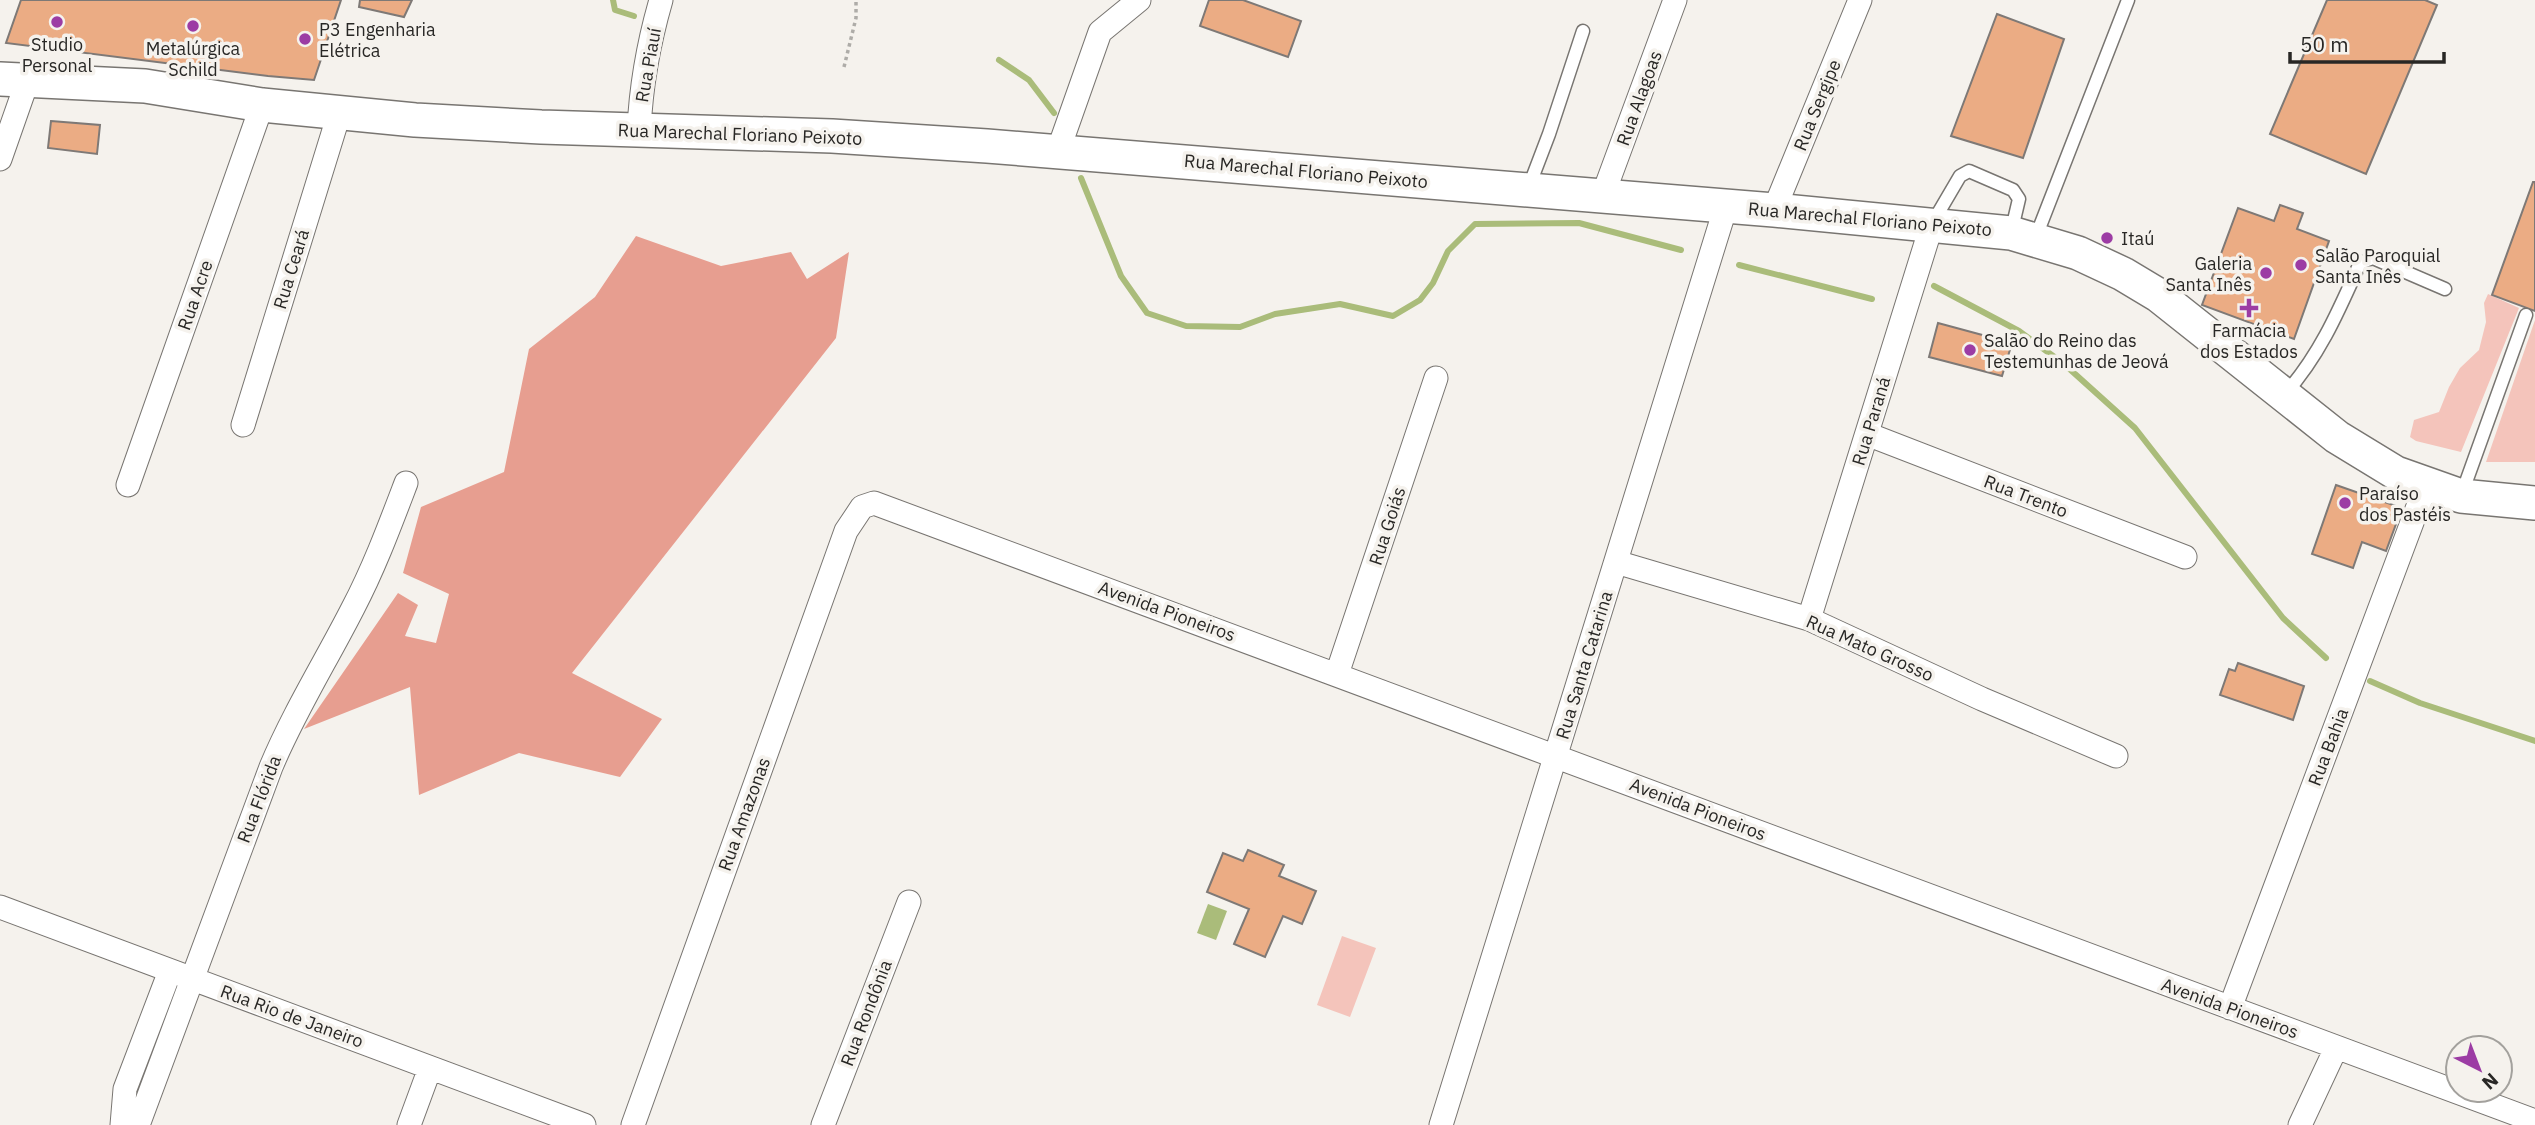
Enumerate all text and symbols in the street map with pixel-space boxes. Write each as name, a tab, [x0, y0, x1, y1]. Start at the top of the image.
marker: Studio Personal	[49, 14, 65, 30]
marker: Metalúrgica Schild	[185, 18, 201, 34]
place label: P3 Engenharia Elétrica	[319, 18, 436, 62]
scale bar	[2290, 21, 2444, 65]
street label: Rua Piauí	[630, 25, 666, 104]
text: 50 m	[2300, 30, 2349, 58]
marker: P3 Engenharia Elétrica	[297, 31, 313, 47]
place label: Studio Personal	[22, 33, 92, 77]
place label: Metalúrgica Schild	[146, 37, 241, 81]
street label: Rua Alagoas	[1611, 47, 1667, 149]
street label: Rua Sergipe	[1788, 56, 1846, 154]
street label: Rua Marechal Floriano Peixoto	[617, 118, 863, 150]
street label: Rua Marechal Floriano Peixoto	[1183, 149, 1429, 193]
street label: Rua Marechal Floriano Peixoto	[1747, 197, 1993, 241]
street label: Rua Ceará	[268, 226, 314, 312]
place label: Itaú	[2121, 227, 2154, 250]
marker: Itaú	[2099, 230, 2115, 246]
place label: Salão Paroquial Santa Inês	[2315, 244, 2441, 288]
place label: Galeria Santa Inês	[2165, 252, 2252, 296]
street label: Rua Acre	[172, 257, 218, 333]
marker: Salão Paroquial Santa Inês	[2293, 257, 2309, 273]
marker: Galeria Santa Inês	[2258, 265, 2274, 281]
marker: Farmácia dos Estados	[2241, 300, 2257, 316]
place label: Farmácia dos Estados	[2200, 319, 2298, 363]
place label: Salão do Reino das Testemunhas de Jeová	[1984, 329, 2169, 373]
marker: Salão do Reino das Testemunhas de Jeová	[1962, 342, 1978, 358]
street label: Rua Paraná	[1847, 373, 1896, 468]
street label: Rua Trento	[1981, 469, 2071, 523]
place label: Paraíso dos Pastéis	[2359, 482, 2451, 526]
street label: Rua Goiás	[1364, 484, 1410, 568]
marker: Paraíso dos Pastéis	[2337, 495, 2353, 511]
street label: Avenida Pioneiros	[1095, 576, 1239, 646]
street label: Rua Santa Catarina	[1551, 588, 1618, 742]
street label: Rua Mato Grosso	[1803, 610, 1937, 686]
street label: Rua Bahia	[2303, 705, 2353, 789]
street label: Rua Flórida	[232, 752, 286, 846]
street label: Rua Amazonas	[713, 754, 775, 874]
street label: Avenida Pioneiros	[1627, 772, 1769, 846]
street label: Rua Rondônia	[835, 956, 897, 1069]
street label: Avenida Pioneiros	[2158, 973, 2302, 1043]
street label: Rua Rio de Janeiro	[217, 979, 367, 1053]
north arrow	[2444, 1034, 2514, 1104]
text: N	[2477, 1068, 2504, 1095]

